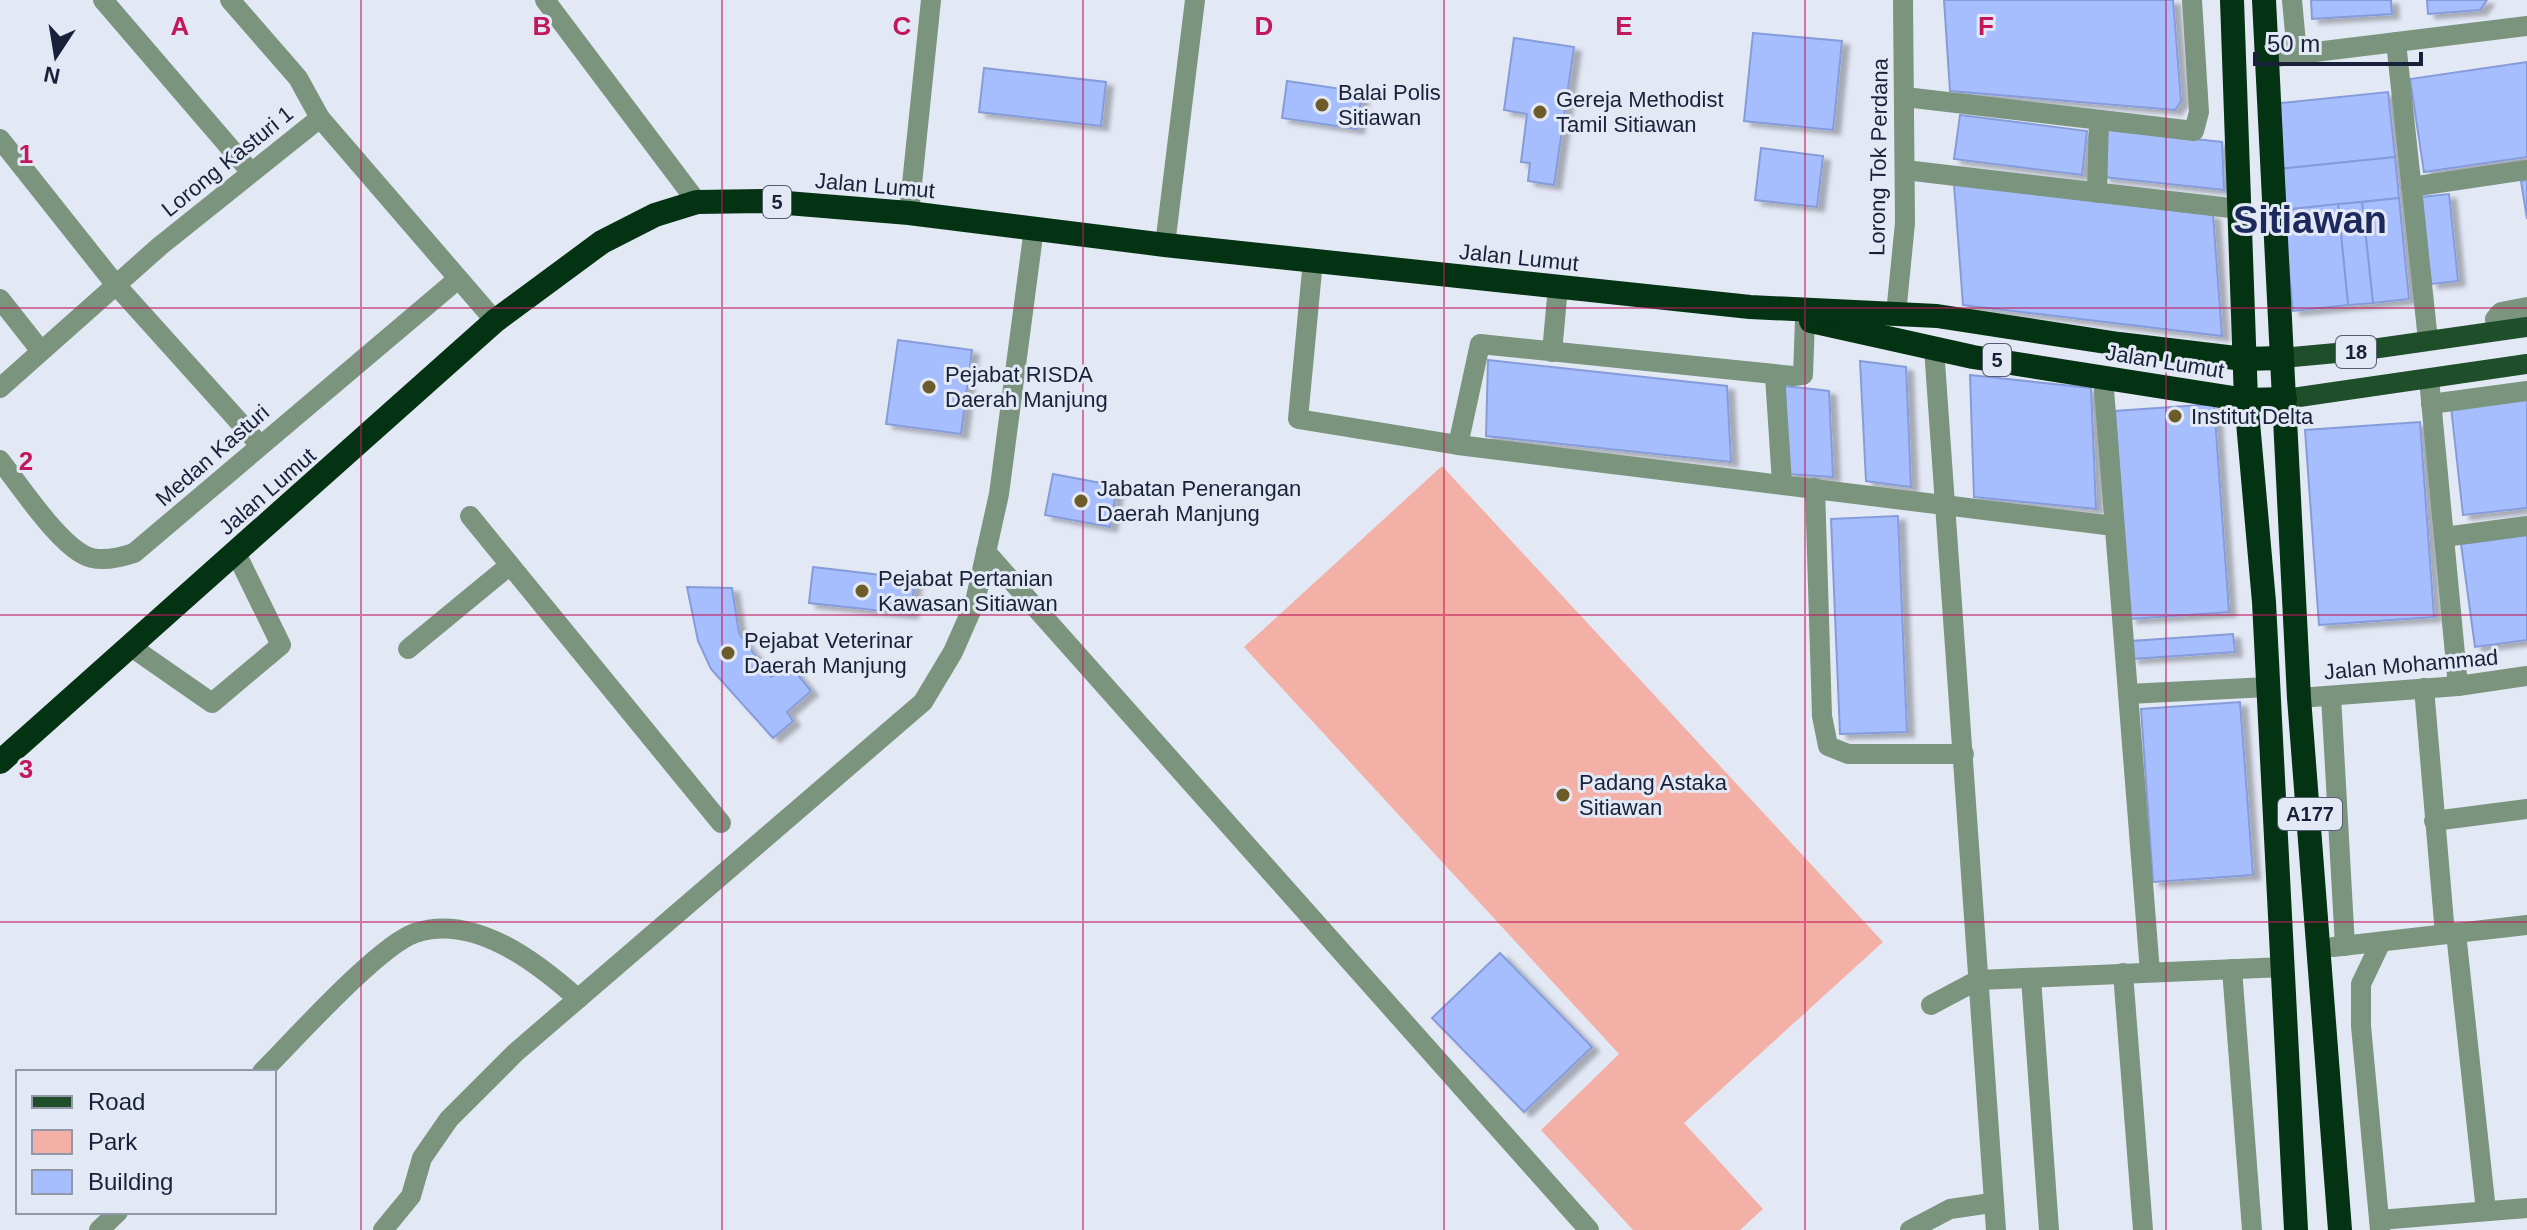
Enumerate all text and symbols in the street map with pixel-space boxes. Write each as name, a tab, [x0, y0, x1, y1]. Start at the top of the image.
text: A	[171, 11, 190, 41]
text: B	[533, 11, 551, 41]
text: C	[893, 11, 912, 41]
text: D	[1255, 11, 1273, 41]
text: E	[1615, 11, 1633, 41]
text: F	[1978, 11, 1994, 41]
north arrow	[16, 16, 96, 96]
scale bar	[2255, 16, 2421, 66]
text: 50 m	[2267, 30, 2320, 57]
street label: Lorong Tok Perdana	[1864, 57, 1893, 256]
text: N	[42, 61, 62, 89]
place label: Balai Polis Sitiawan	[1338, 80, 1441, 130]
place label: Gereja Methodist Tamil Sitiawan	[1556, 87, 1724, 137]
marker: Balai Polis Sitiawan	[1313, 96, 1331, 114]
street label: Lorong Kasturi 1	[157, 101, 298, 222]
marker: Gereja Methodist Tamil Sitiawan	[1531, 103, 1549, 121]
text: 1	[19, 139, 33, 169]
street label: Jalan Lumut	[814, 168, 936, 203]
road number: 5	[763, 186, 791, 218]
district label: Sitiawan	[2233, 199, 2387, 241]
street label: Jalan Lumut	[1458, 239, 1580, 276]
road number: 18	[2336, 336, 2376, 368]
street label: Jalan Lumut	[2104, 340, 2226, 383]
road number: 5	[1983, 344, 2011, 376]
place label: Pejabat RISDA Daerah Manjung	[945, 362, 1108, 412]
marker: Pejabat RISDA Daerah Manjung	[920, 378, 938, 396]
street label: Medan Kasturi	[151, 399, 274, 511]
place label: Institut Delta	[2191, 404, 2314, 429]
marker: Institut Delta	[2166, 407, 2184, 425]
street label: Jalan Lumut	[214, 443, 321, 540]
text: 2	[19, 446, 33, 476]
place label: Jabatan Penerangan Daerah Manjung	[1097, 476, 1301, 526]
marker: Jabatan Penerangan Daerah Manjung	[1072, 492, 1090, 510]
place label: Pejabat Pertanian Kawasan Sitiawan	[878, 566, 1058, 616]
marker: Pejabat Pertanian Kawasan Sitiawan	[853, 582, 871, 600]
place label: Pejabat Veterinar Daerah Manjung	[744, 628, 913, 678]
marker: Pejabat Veterinar Daerah Manjung	[719, 644, 737, 662]
street label: Jalan Mohammad	[2323, 644, 2499, 685]
text: 3	[19, 754, 33, 784]
place label: Padang Astaka Sitiawan	[1579, 770, 1728, 820]
marker: Padang Astaka Sitiawan	[1554, 786, 1572, 804]
road number: A177	[2278, 798, 2342, 830]
legend	[16, 1070, 276, 1214]
text: Road	[88, 1088, 145, 1115]
text: Park	[88, 1128, 138, 1155]
text: Building	[88, 1168, 173, 1195]

